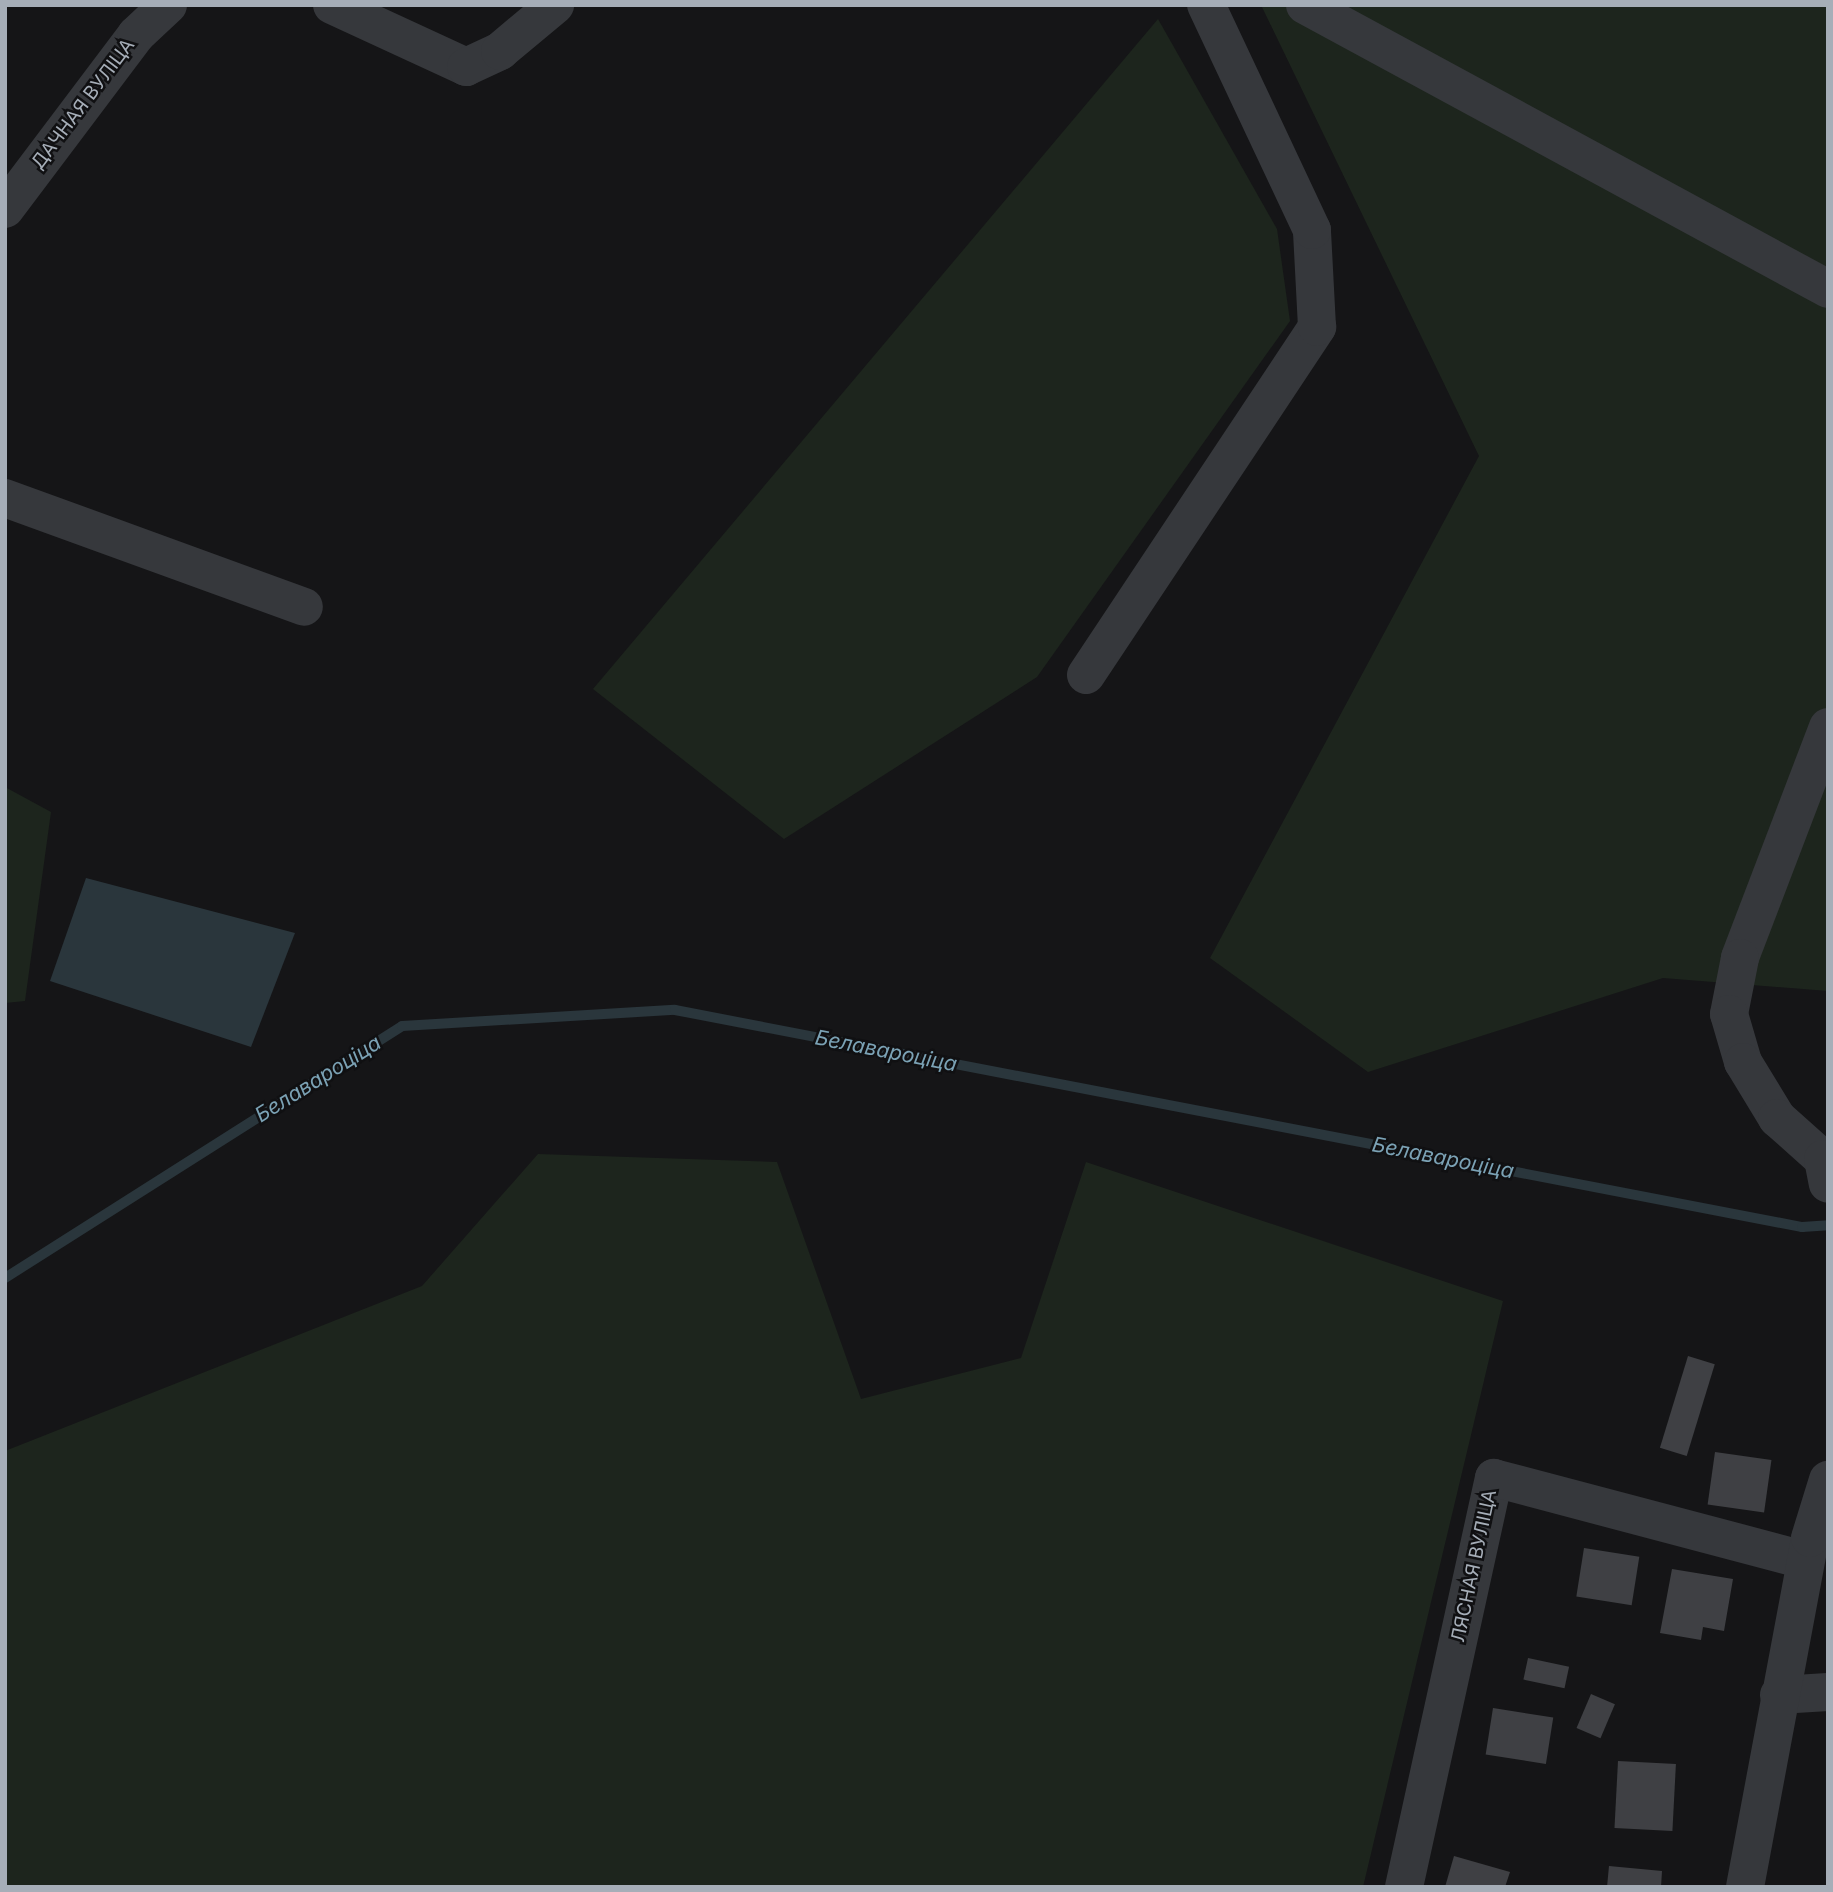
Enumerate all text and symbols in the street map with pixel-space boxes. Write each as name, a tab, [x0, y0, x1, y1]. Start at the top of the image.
street label: ДАЧНАЯ ВУЛІЦА	[27, 34, 139, 174]
water label: Белавароціца	[813, 1025, 959, 1077]
water label: Белавароціца	[250, 1030, 386, 1128]
water label: Белавароціца	[1370, 1132, 1516, 1184]
street label: ЛЯСНАЯ ВУЛІЦА	[1447, 1488, 1501, 1644]

